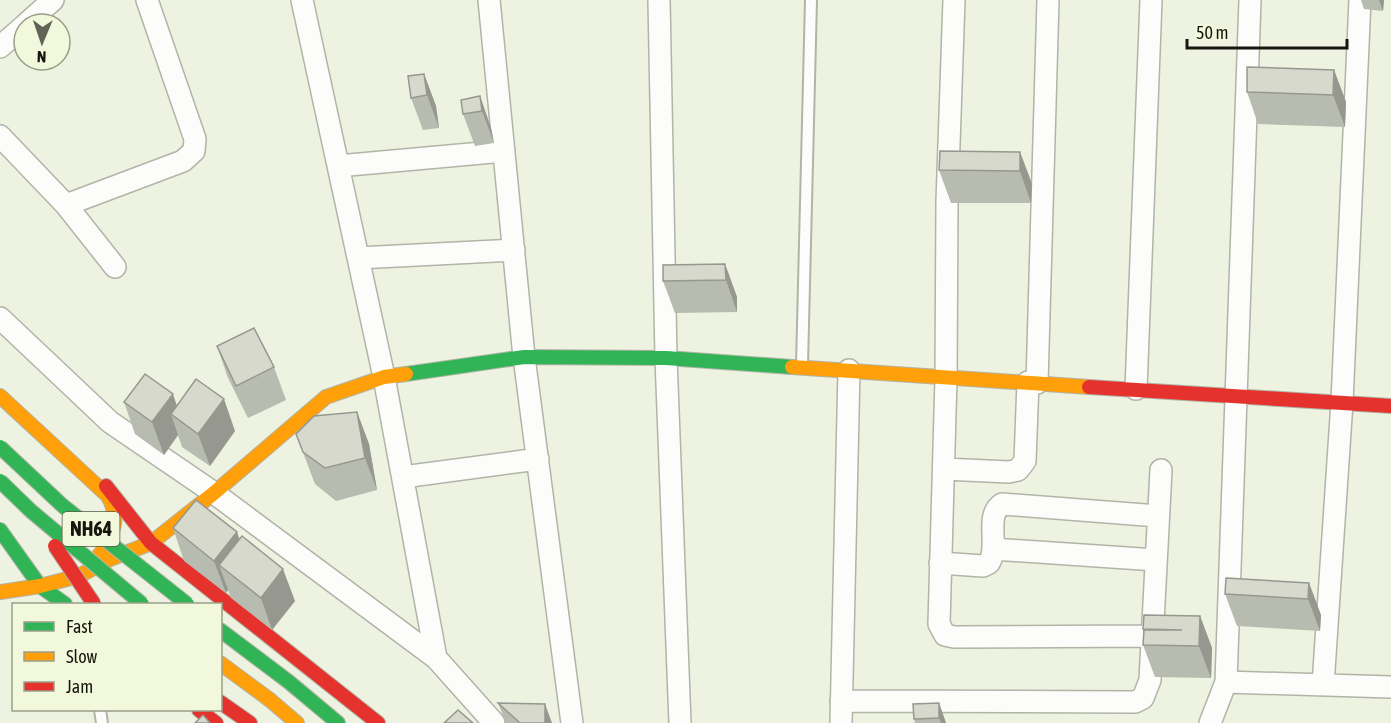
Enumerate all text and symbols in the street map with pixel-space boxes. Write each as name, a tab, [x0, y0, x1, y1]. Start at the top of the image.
north arrow	[12, 12, 72, 72]
scale bar	[1187, 12, 1348, 50]
text: 50 m	[1196, 22, 1228, 43]
text: N	[36, 48, 47, 66]
road number: NH64	[62, 512, 119, 546]
legend	[12, 603, 222, 711]
text: Fast	[66, 616, 93, 637]
text: Slow	[66, 646, 97, 667]
text: Jam	[66, 676, 93, 697]

